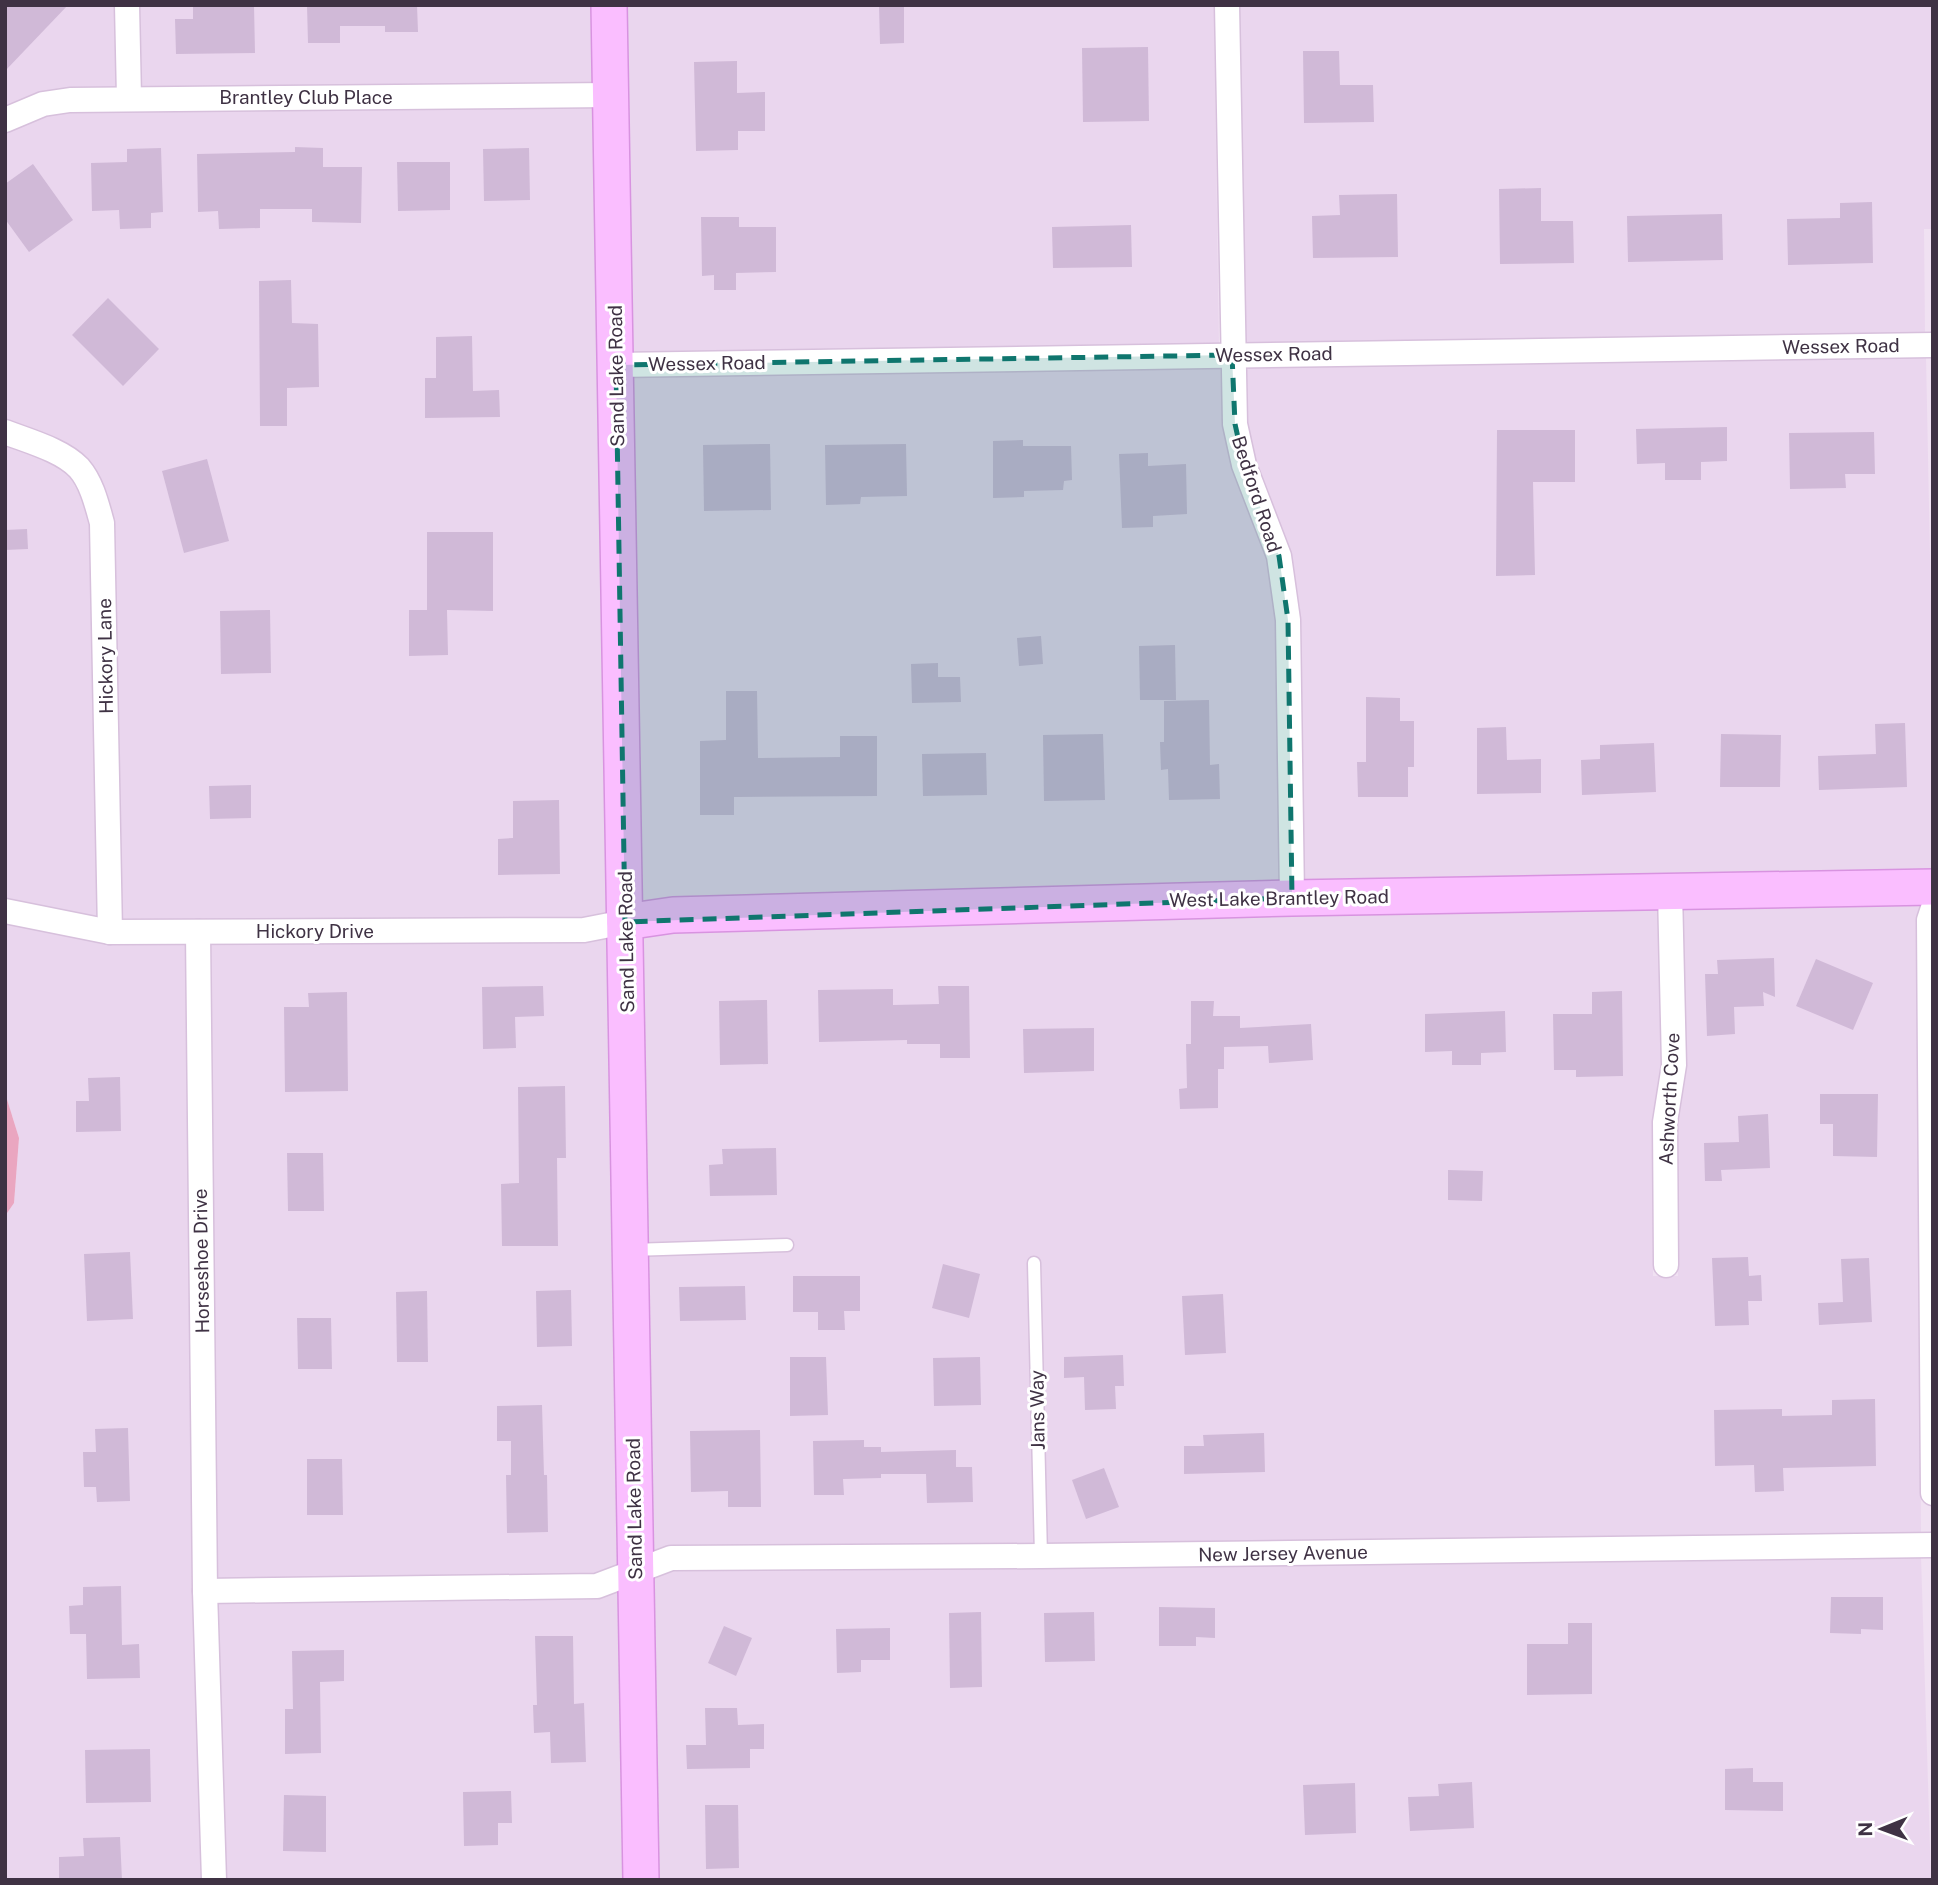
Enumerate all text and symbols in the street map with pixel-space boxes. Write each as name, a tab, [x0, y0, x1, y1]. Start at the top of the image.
street label: Brantley Club Place	[219, 86, 393, 108]
street label: Sand Lake Road	[604, 305, 628, 447]
street label: Wessex Road	[1782, 334, 1900, 358]
street label: Wessex Road	[1215, 342, 1333, 366]
street label: Wessex Road	[648, 351, 766, 375]
street label: Bedford Road	[1228, 433, 1286, 555]
street label: Hickory Lane	[93, 598, 117, 714]
street label: Sand Lake Road	[614, 871, 638, 1013]
street label: West Lake Brantley Road	[1169, 885, 1389, 911]
street label: Hickory Drive	[256, 920, 374, 942]
street label: Ashworth Cove	[1655, 1032, 1683, 1166]
street label: Horseshoe Drive	[189, 1188, 213, 1334]
street label: Jans Way	[1025, 1370, 1049, 1450]
street label: Sand Lake Road	[622, 1438, 646, 1580]
street label: New Jersey Avenue	[1198, 1541, 1368, 1565]
north arrow	[1847, 1794, 1917, 1864]
text: N	[1854, 1822, 1876, 1837]

